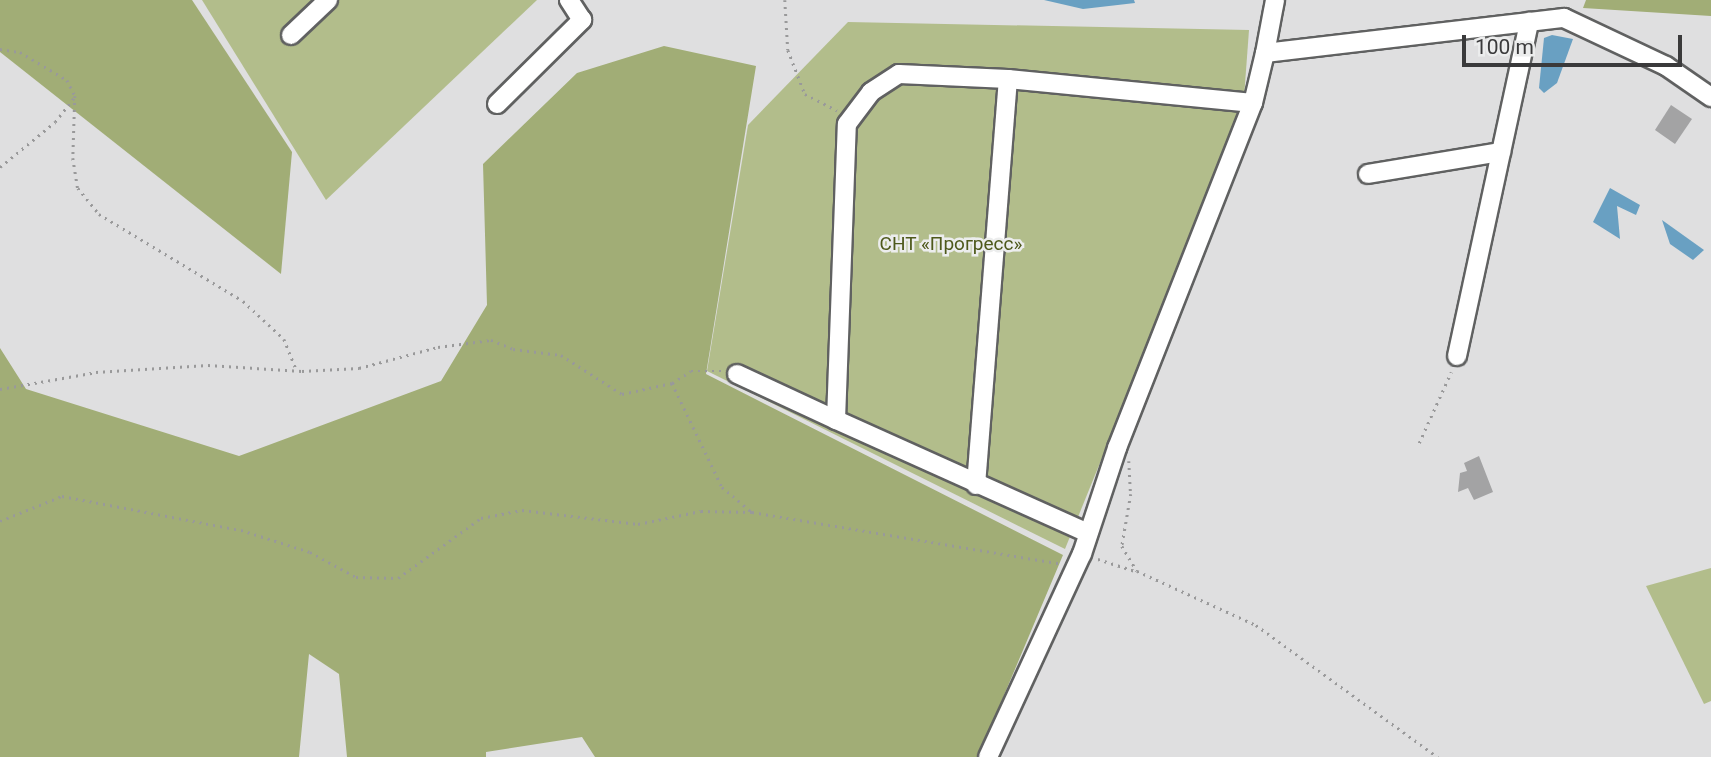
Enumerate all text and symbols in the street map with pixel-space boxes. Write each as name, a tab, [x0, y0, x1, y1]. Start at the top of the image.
scale bar	[1466, 21, 1686, 65]
text: 100 m	[1475, 35, 1534, 59]
park label: СНТ «Прогресс»	[879, 233, 1023, 255]

